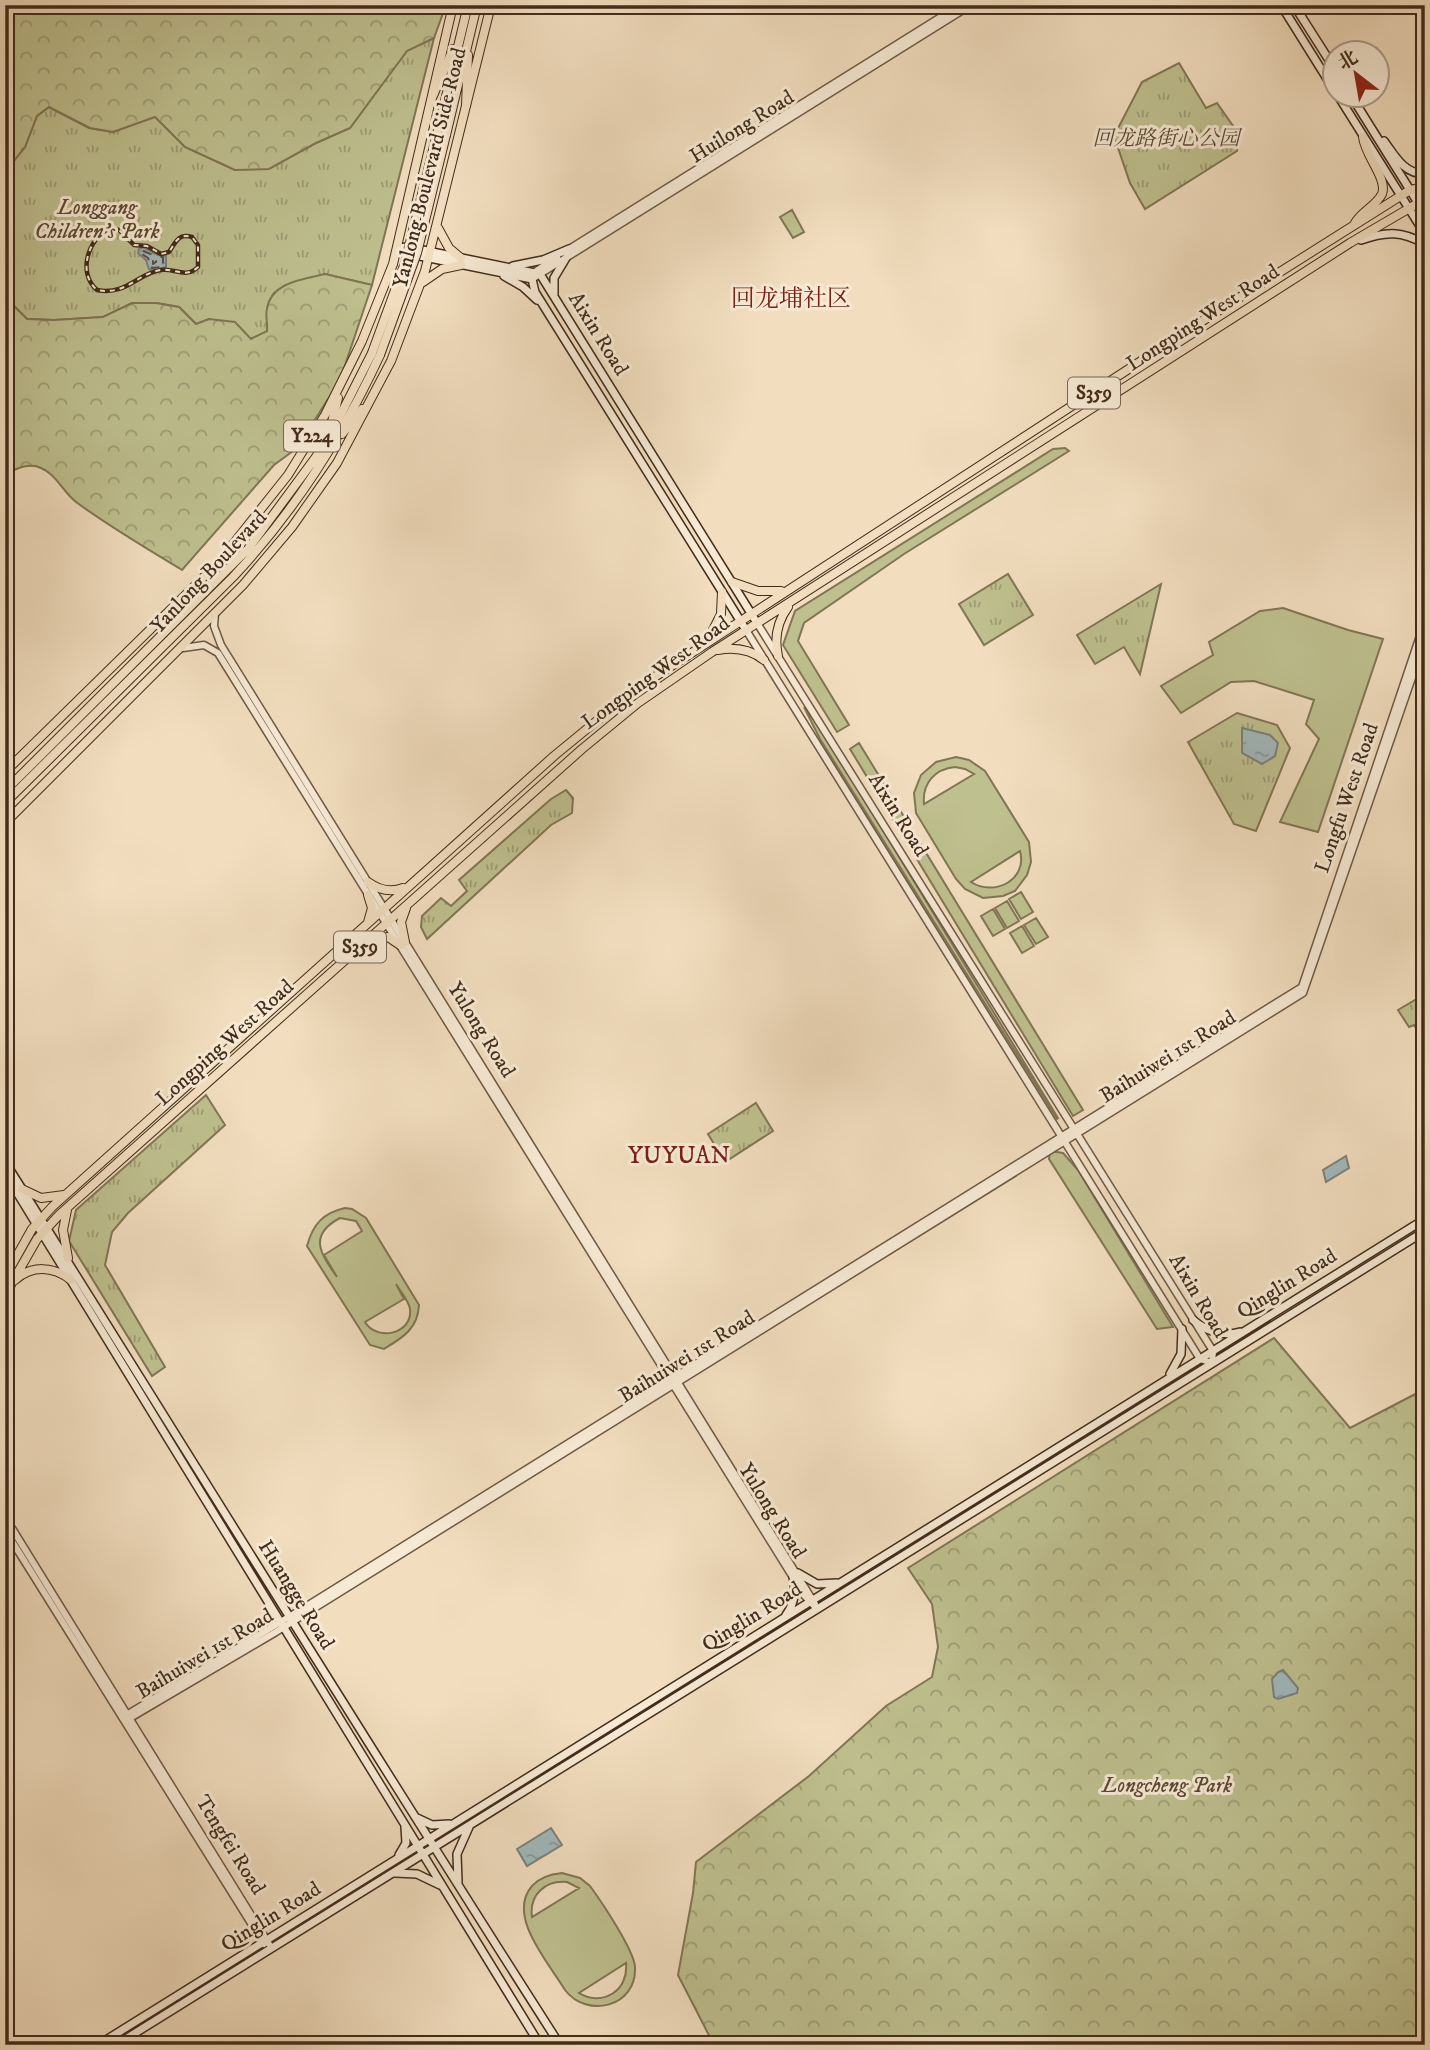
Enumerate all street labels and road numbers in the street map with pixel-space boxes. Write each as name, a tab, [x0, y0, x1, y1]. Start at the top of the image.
street label: Yanlong Boulevard Side Road	[388, 45, 473, 291]
street label: Huilong Road	[685, 84, 800, 169]
street label: Longping West Road	[1122, 259, 1285, 377]
street label: Aixin Road	[562, 287, 634, 381]
road number: S359	[1068, 378, 1120, 408]
road number: Y224	[284, 420, 340, 452]
street label: Yanlong Boulevard	[145, 505, 273, 639]
street label: Longping West Road	[577, 610, 736, 735]
street label: Longfu West Road	[1309, 719, 1385, 876]
street label: Aixin Road	[862, 768, 934, 862]
road number: S359	[334, 931, 386, 962]
street label: Longping West Road	[151, 974, 300, 1112]
street label: Yulong Road	[441, 977, 521, 1083]
street label: Baihuiwei 1st Road	[1095, 1004, 1241, 1109]
street label: Qinglin Road	[1232, 1243, 1342, 1325]
street label: Aixin Road	[1163, 1249, 1233, 1343]
street label: Baihuiwei 1st Road	[614, 1304, 760, 1409]
street label: Yulong Road	[732, 1458, 812, 1564]
street label: Huangge Road	[252, 1535, 340, 1655]
street label: Qinglin Road	[697, 1576, 807, 1658]
street label: Baihuiwei 1st Road	[132, 1603, 279, 1705]
street label: Tengfei Road	[189, 1790, 271, 1900]
street label: Qinglin Road	[216, 1876, 326, 1958]

